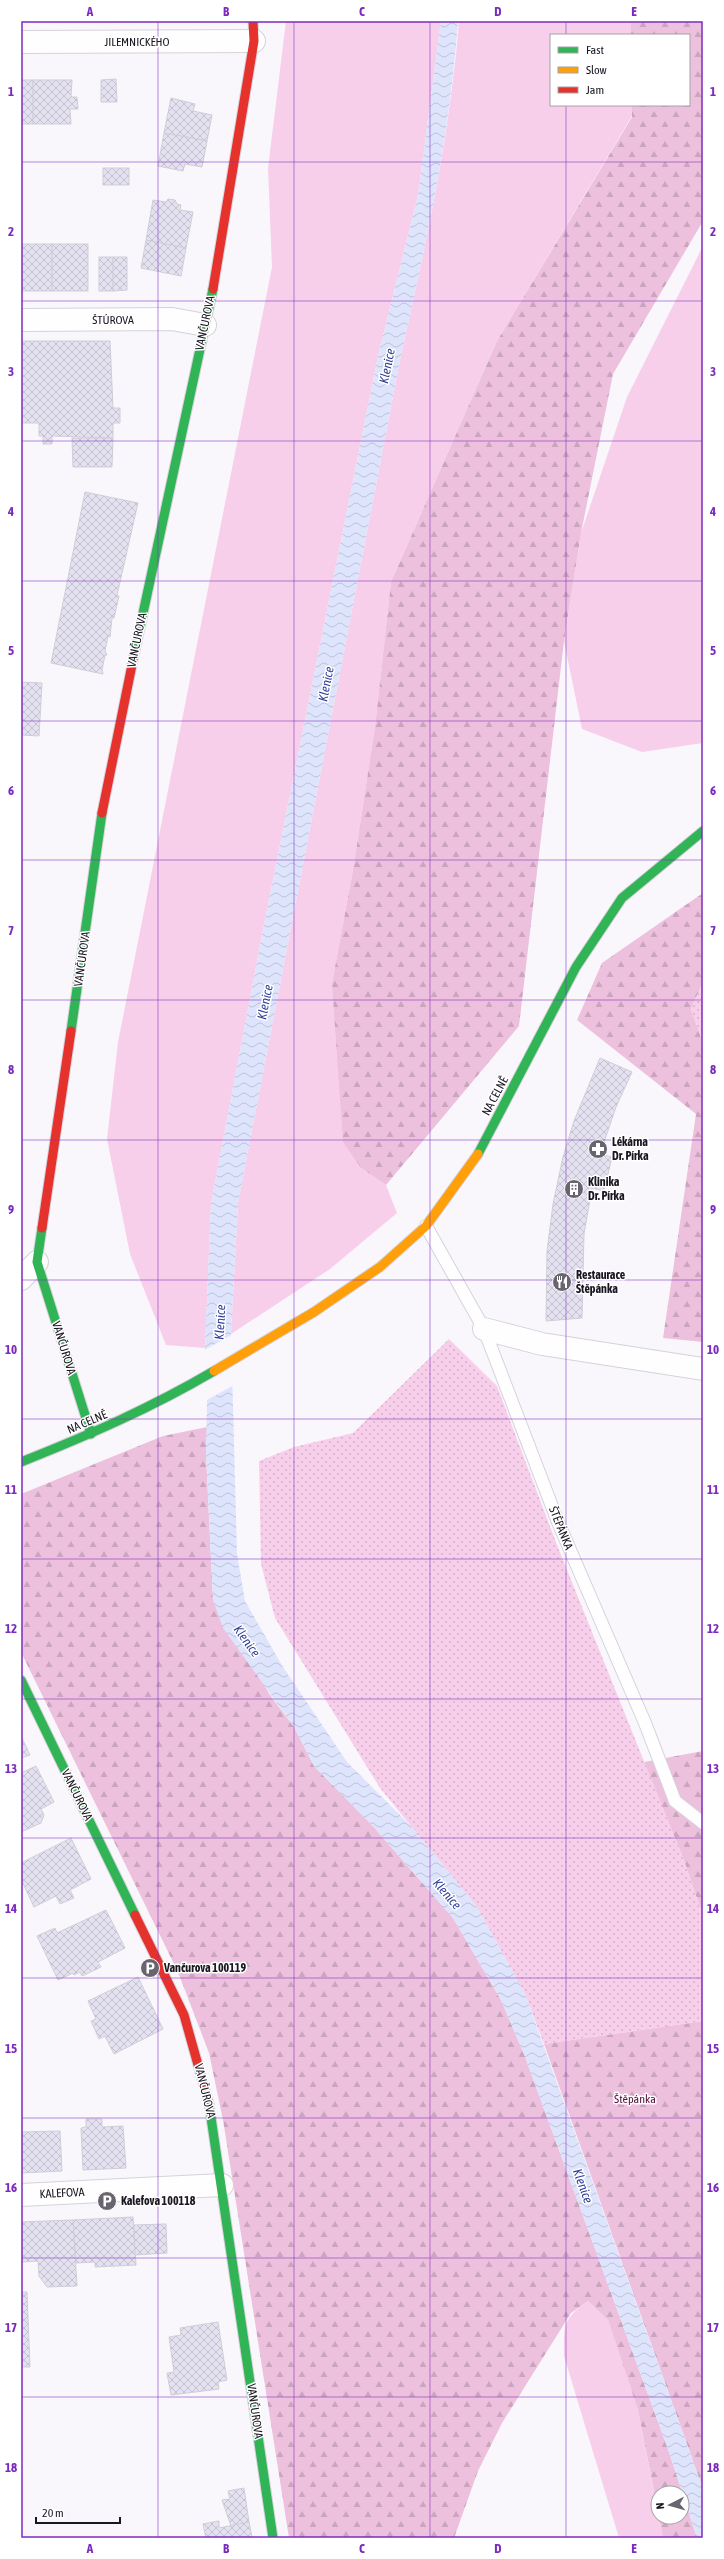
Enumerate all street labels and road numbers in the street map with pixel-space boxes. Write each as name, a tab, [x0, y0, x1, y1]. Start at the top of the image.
street label: JILEMNICKÉHO	[104, 35, 170, 49]
street label: VANČUROVA	[192, 294, 218, 352]
street label: ŠTÚROVA	[92, 313, 134, 327]
street label: VANČUROVA	[124, 611, 150, 669]
street label: VANČUROVA	[71, 930, 93, 987]
street label: NA CELNĚ	[479, 1074, 511, 1118]
street label: VANČUROVA	[49, 1319, 79, 1377]
street label: NA CELNĚ	[65, 1407, 109, 1437]
street label: ŠTĚPÁNKA	[546, 1504, 576, 1552]
street label: VANČUROVA	[59, 1767, 95, 1823]
street label: VANČUROVA	[192, 2062, 219, 2120]
street label: KALEFOVA	[39, 2185, 85, 2201]
street label: VANČUROVA	[244, 2383, 266, 2440]

